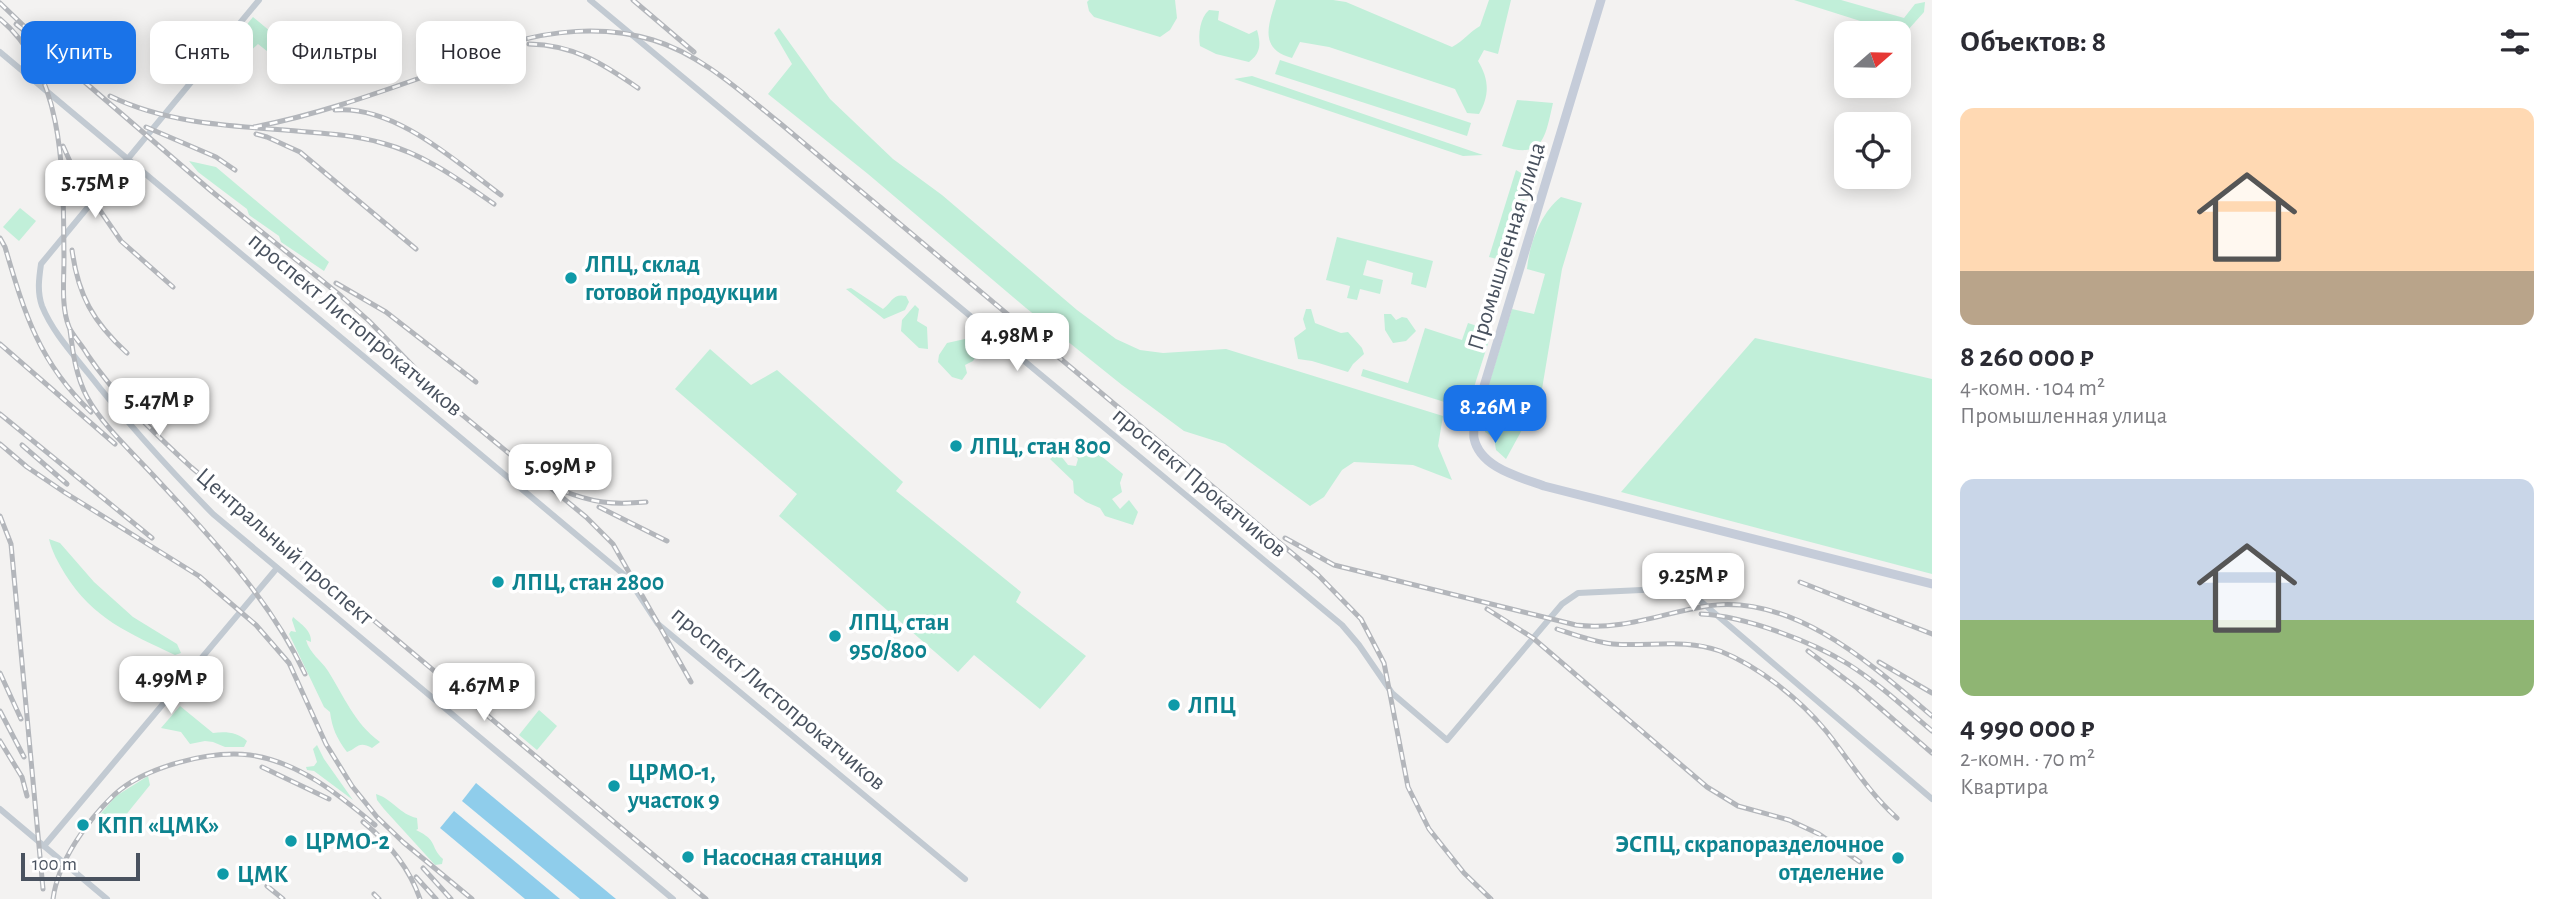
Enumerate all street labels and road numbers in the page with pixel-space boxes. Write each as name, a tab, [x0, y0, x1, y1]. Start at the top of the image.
street label: Промышленная улица	[1464, 139, 1550, 353]
street label: проспект Листопрокатчиков	[244, 228, 467, 421]
street label: проспект Прокатчиков	[1108, 403, 1291, 562]
street label: Центральный проспект	[191, 464, 378, 630]
street label: проспект Листопрокатчиков	[667, 602, 890, 795]

